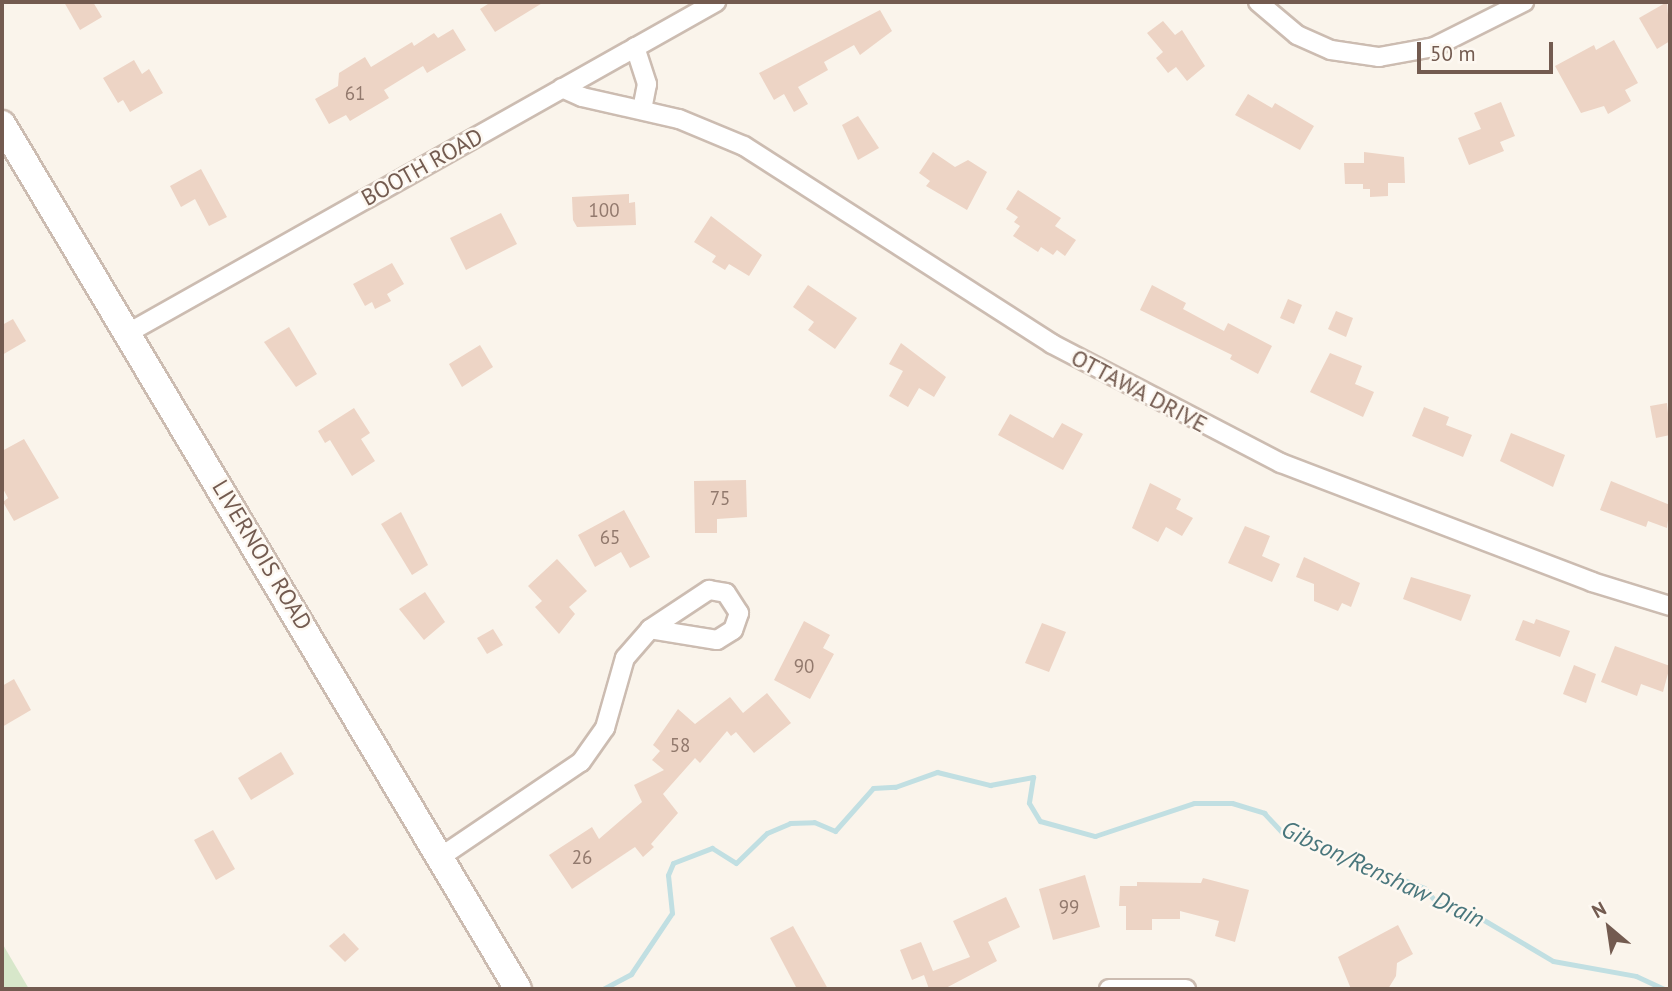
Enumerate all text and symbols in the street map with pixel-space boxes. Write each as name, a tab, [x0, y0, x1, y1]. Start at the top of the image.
scale bar	[1420, 28, 1556, 72]
text: 50 m	[1430, 40, 1476, 67]
house number: 61	[345, 83, 365, 105]
street label: BOOTH ROAD	[356, 122, 488, 212]
house number: 100	[588, 200, 620, 222]
street label: OTTAWA DRIVE	[1066, 343, 1212, 439]
street label: LIVERNOIS ROAD	[206, 475, 318, 635]
house number: 75	[710, 488, 730, 510]
house number: 65	[600, 527, 620, 549]
house number: 90	[794, 656, 814, 678]
house number: 58	[670, 735, 690, 757]
water label: Gibson/Renshaw Drain	[1277, 814, 1489, 934]
house number: 26	[572, 847, 592, 869]
north arrow	[1574, 893, 1644, 963]
text: N	[1588, 896, 1610, 923]
house number: 99	[1059, 897, 1079, 919]

